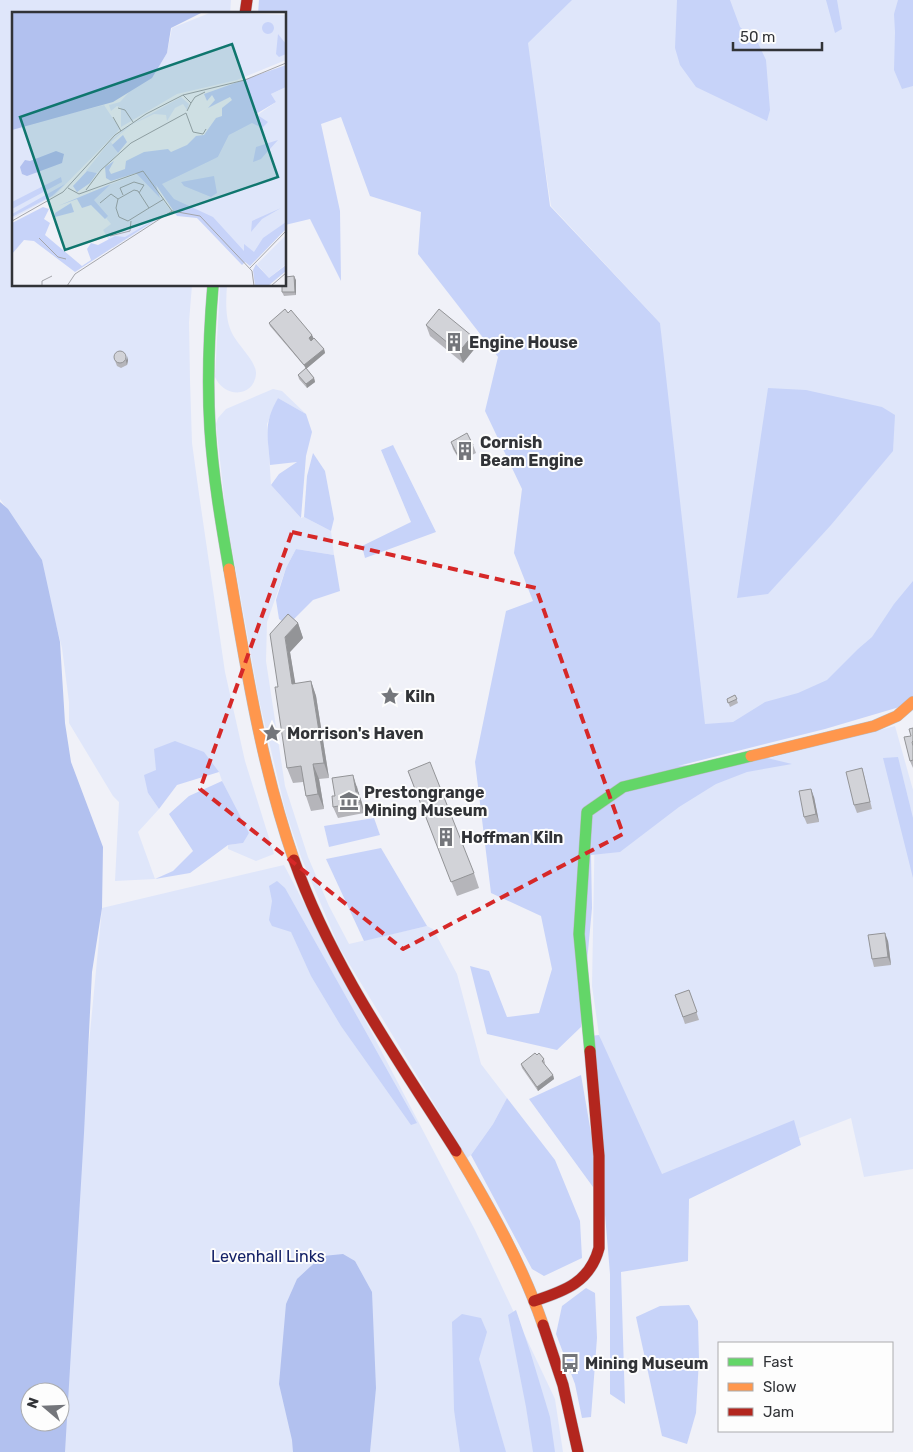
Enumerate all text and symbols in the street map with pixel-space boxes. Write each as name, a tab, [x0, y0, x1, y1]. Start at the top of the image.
inset map	[12, 12, 286, 286]
scale bar	[733, 20, 822, 52]
text: 50 m	[740, 28, 775, 46]
building icon: Engine House	[443, 331, 465, 353]
place label: Engine House	[469, 333, 578, 352]
place label: Cornish Beam Engine	[480, 433, 583, 470]
building icon: Cornish Beam Engine	[454, 440, 476, 462]
place icon: Kiln	[379, 685, 401, 707]
place label: Kiln	[405, 687, 435, 706]
place icon: Morrison's Haven	[261, 722, 283, 744]
place label: Morrison's Haven	[287, 724, 424, 743]
place label: Prestongrange Mining Museum	[364, 783, 487, 820]
museum icon: Prestongrange Mining Museum	[338, 790, 360, 812]
building icon: Hoffman Kiln	[435, 826, 457, 848]
place label: Hoffman Kiln	[461, 828, 563, 847]
park label: Levenhall Links	[211, 1247, 325, 1266]
legend	[718, 1342, 893, 1432]
bus stop icon: Mining Museum	[559, 1352, 581, 1374]
text: Fast	[763, 1353, 793, 1371]
place label: Mining Museum	[585, 1354, 708, 1373]
text: Slow	[763, 1378, 796, 1396]
north arrow	[20, 1382, 70, 1432]
text: N	[24, 1395, 43, 1410]
text: Jam	[763, 1403, 794, 1421]

